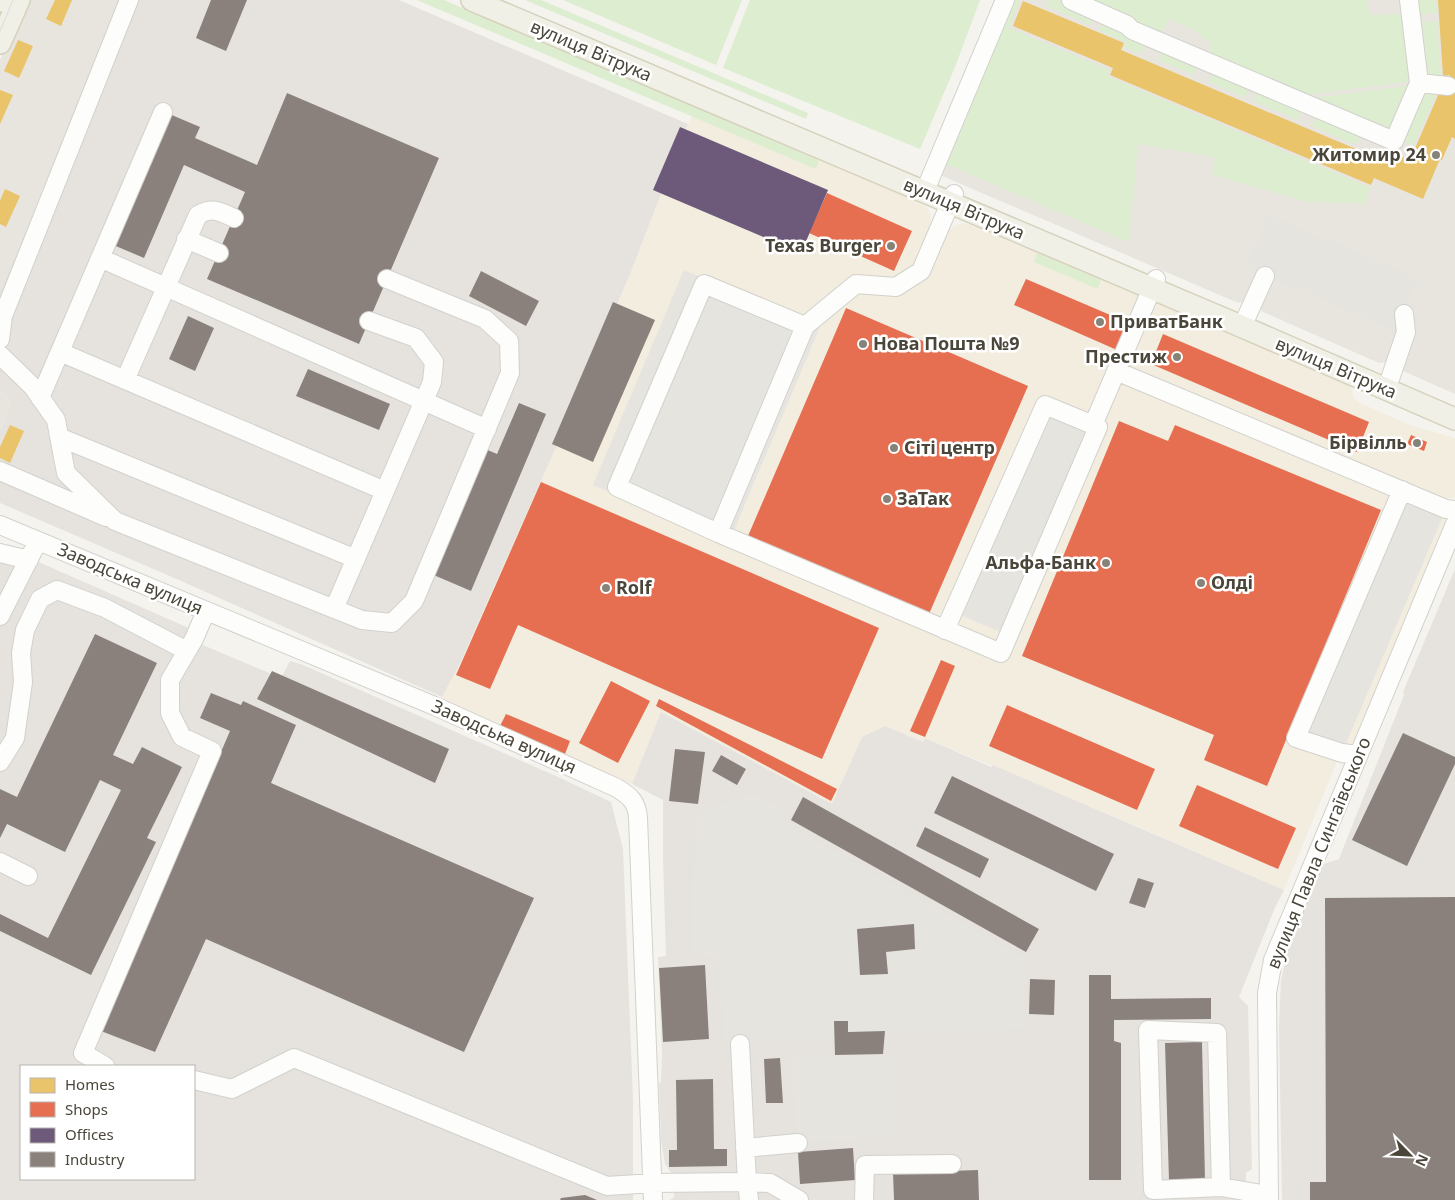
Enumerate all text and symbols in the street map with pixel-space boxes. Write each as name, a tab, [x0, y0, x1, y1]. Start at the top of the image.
street label: вулиця Вітрука	[527, 14, 656, 86]
place label: Житомир 24	[1312, 142, 1426, 166]
marker: Житомир 24	[1430, 149, 1442, 161]
street label: вулиця Вітрука	[900, 172, 1029, 244]
place label: Texas Burger	[765, 233, 881, 257]
marker: Texas Burger	[885, 240, 897, 252]
place label: ПриватБанк	[1110, 309, 1223, 333]
marker: ПриватБанк	[1094, 316, 1106, 328]
place label: Нова Пошта №9	[873, 331, 1020, 355]
street label: вулиця Вітрука	[1272, 331, 1401, 403]
marker: Нова Пошта №9	[857, 338, 869, 350]
place label: Престиж	[1085, 344, 1167, 368]
marker: Престиж	[1171, 351, 1183, 363]
place label: Бірвілль	[1329, 430, 1407, 454]
place label: Сіті центр	[904, 435, 995, 459]
marker: Бірвілль	[1411, 437, 1423, 449]
marker: Сіті центр	[888, 442, 900, 454]
place label: ЗаТак	[897, 486, 949, 510]
marker: ЗаТак	[881, 493, 893, 505]
street label: Заводська вулиця	[54, 537, 207, 620]
place label: Альфа-Банк	[985, 550, 1096, 574]
marker: Альфа-Банк	[1100, 557, 1112, 569]
place label: Олді	[1211, 570, 1253, 594]
place label: Rolf	[616, 575, 652, 599]
marker: Олді	[1195, 577, 1207, 589]
marker: Rolf	[600, 582, 612, 594]
street label: Заводська вулиця	[428, 693, 581, 779]
street label: вулиця Павла Сингаївського	[1260, 733, 1376, 972]
legend	[20, 1065, 195, 1180]
text: Homes	[65, 1074, 115, 1094]
text: Shops	[65, 1099, 108, 1119]
text: Offices	[65, 1124, 114, 1144]
north arrow	[1385, 1130, 1435, 1180]
text: Industry	[65, 1149, 125, 1169]
text: N	[1411, 1151, 1433, 1170]

